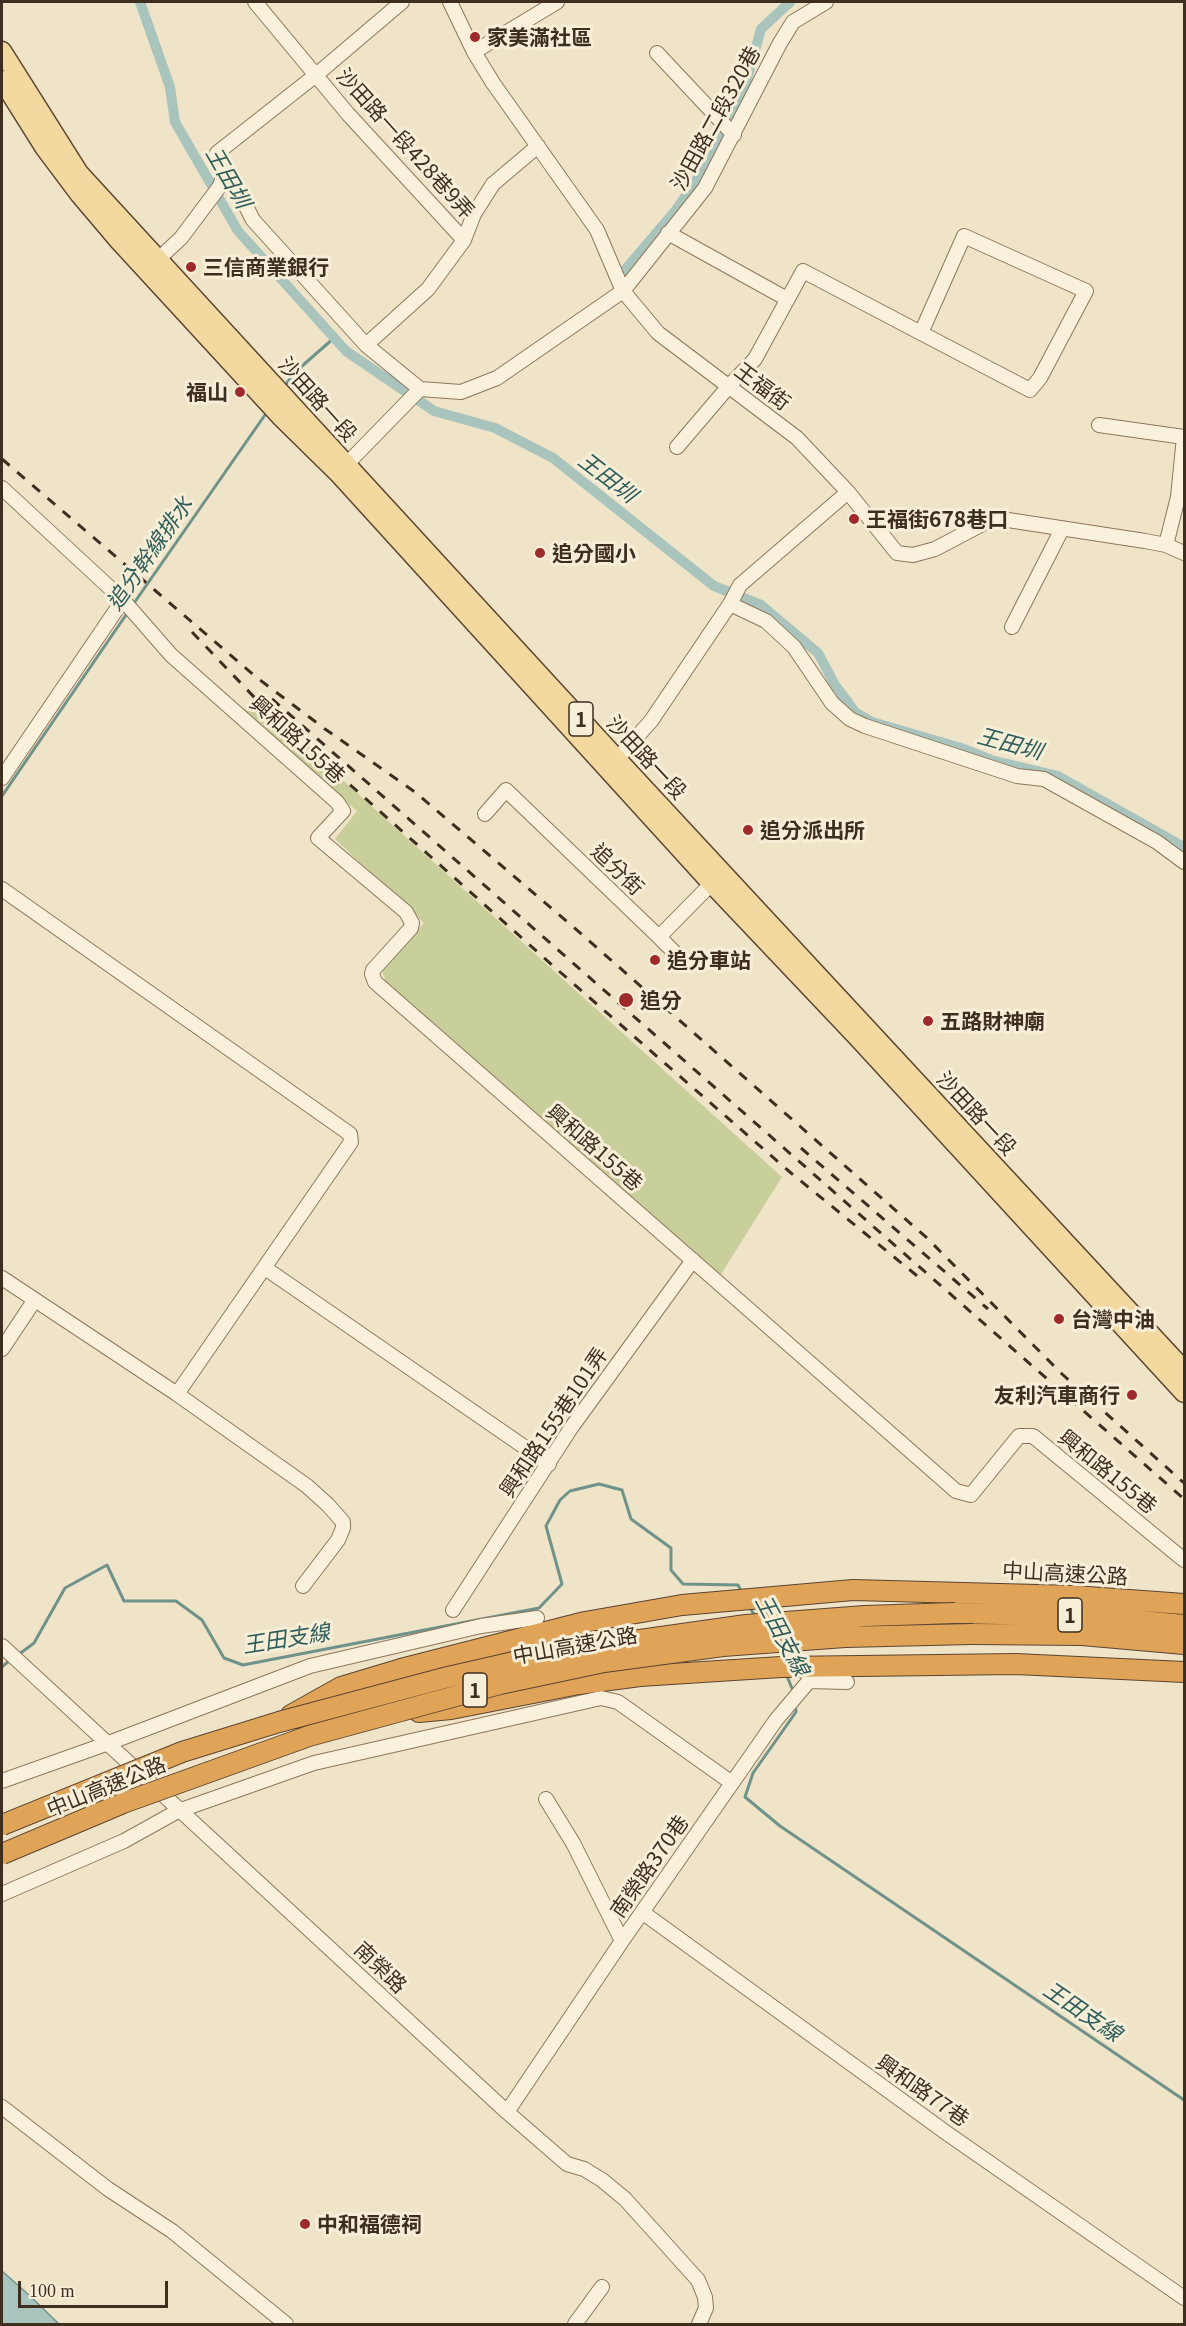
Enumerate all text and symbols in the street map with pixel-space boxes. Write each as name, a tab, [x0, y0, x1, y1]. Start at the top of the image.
place label: 家美滿社區	[487, 24, 592, 50]
marker: 家美滿社區	[468, 30, 482, 44]
street label: 沙田路二段320巷	[665, 41, 765, 195]
street label: 沙田路一段428巷9弄	[332, 63, 480, 223]
water label: 王田圳	[201, 142, 257, 212]
place label: 三信商業銀行	[203, 254, 329, 280]
marker: 三信商業銀行	[184, 260, 198, 274]
street label: 沙田路一段	[274, 352, 362, 446]
street label: 王福街	[730, 357, 796, 415]
place label: 福山	[186, 379, 228, 405]
marker: 福山	[233, 385, 247, 399]
water label: 王田圳	[574, 446, 642, 508]
water label: 追分幹線排水	[100, 491, 198, 615]
place label: 王福街678巷口	[866, 506, 1008, 532]
marker: 王福街678巷口	[847, 512, 861, 526]
place label: 追分國小	[552, 540, 636, 566]
marker: 追分國小	[533, 546, 547, 560]
street label: 興和路155巷	[245, 690, 351, 788]
road number: 1	[569, 702, 593, 736]
street label: 沙田路一段	[602, 710, 692, 804]
water label: 王田圳	[975, 722, 1045, 764]
place label: 追分派出所	[760, 817, 865, 843]
marker: 追分派出所	[741, 823, 755, 837]
street label: 追分街	[587, 838, 649, 900]
place label: 追分車站	[667, 947, 751, 973]
marker: 追分車站	[648, 953, 662, 967]
place label: 追分	[640, 987, 682, 1013]
marker: 追分	[617, 991, 635, 1009]
place label: 五路財神廟	[940, 1008, 1045, 1034]
marker: 五路財神廟	[921, 1014, 935, 1028]
street label: 沙田路一段	[932, 1066, 1022, 1160]
street label: 興和路155巷	[542, 1098, 648, 1196]
place label: 台灣中油	[1071, 1306, 1155, 1332]
marker: 台灣中油	[1052, 1312, 1066, 1326]
street label: 興和路155巷101弄	[494, 1342, 612, 1502]
place label: 友利汽車商行	[994, 1382, 1120, 1408]
marker: 友利汽車商行	[1125, 1388, 1139, 1402]
street label: 興和路155巷	[1054, 1424, 1162, 1518]
street label: 中山高速公路	[1001, 1557, 1129, 1589]
water label: 王田支線	[751, 1590, 815, 1680]
road number: 1	[1058, 1598, 1082, 1632]
water label: 王田支線	[240, 1618, 332, 1658]
street label: 中山高速公路	[511, 1622, 639, 1668]
road number: 1	[463, 1673, 487, 1707]
street label: 中山高速公路	[43, 1751, 169, 1821]
street label: 南榮路370巷	[605, 1810, 693, 1922]
street label: 南榮路	[350, 1936, 412, 1998]
water label: 王田支線	[1039, 1975, 1127, 2047]
street label: 興和路77巷	[872, 2049, 974, 2131]
place label: 中和福德祠	[317, 2211, 422, 2237]
marker: 中和福德祠	[298, 2217, 312, 2231]
scale bar	[21, 2269, 171, 2307]
text: 100 m	[29, 2281, 75, 2301]

